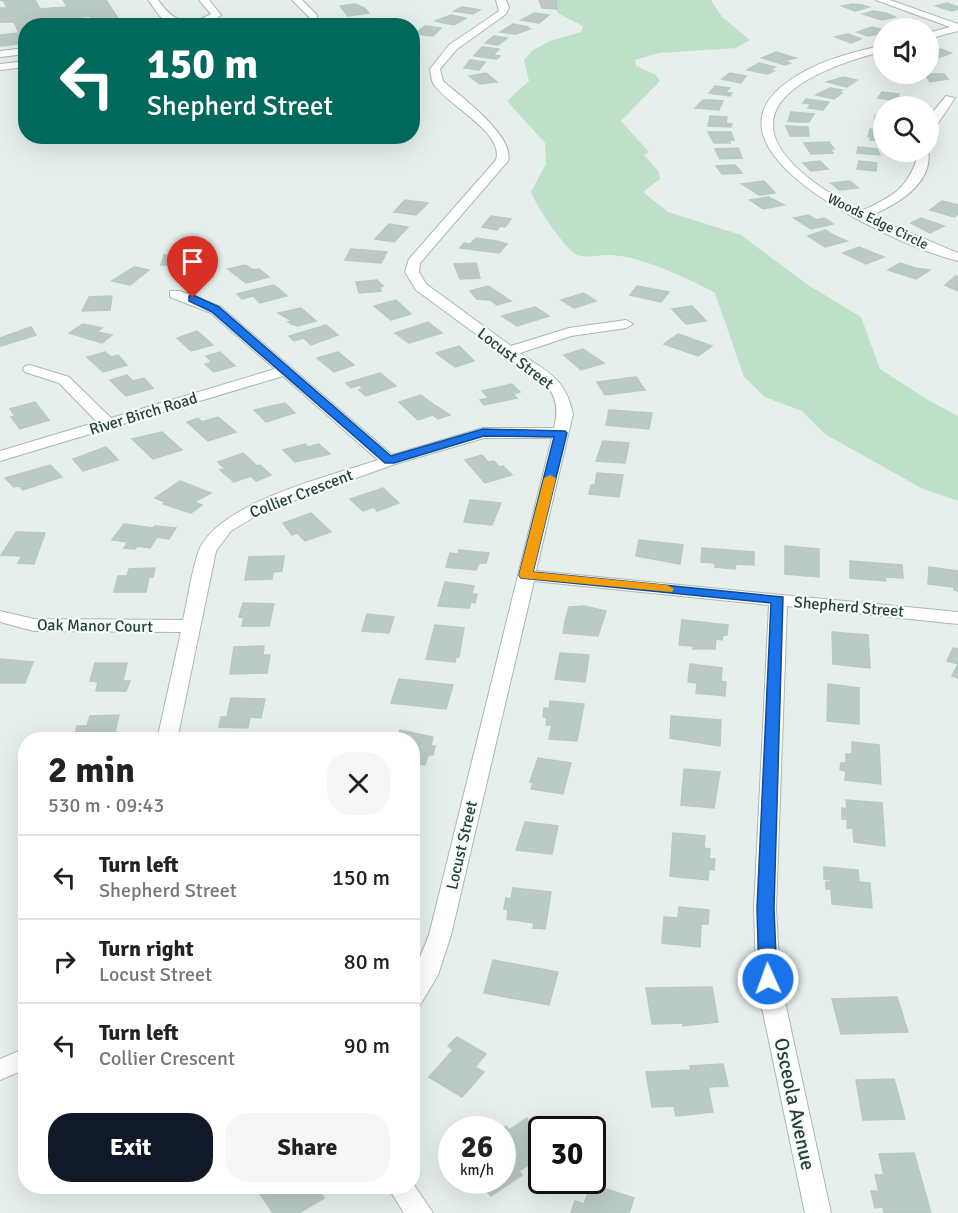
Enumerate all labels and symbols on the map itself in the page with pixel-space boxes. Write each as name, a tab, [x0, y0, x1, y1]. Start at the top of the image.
street label: Woods Edge Circle	[825, 190, 931, 253]
pin	[167, 236, 218, 298]
street label: Locust Street	[473, 324, 558, 394]
street label: River Birch Road	[87, 388, 200, 440]
street label: Collier Crescent	[247, 465, 356, 523]
street label: Shepherd Street	[793, 592, 905, 622]
street label: Oak Manor Court	[37, 615, 153, 637]
street label: Locust Street	[442, 799, 482, 892]
position arrow	[736, 947, 800, 1011]
street label: Osceola Avenue	[768, 1036, 821, 1173]
speed limit sign: 30	[528, 1116, 606, 1194]

